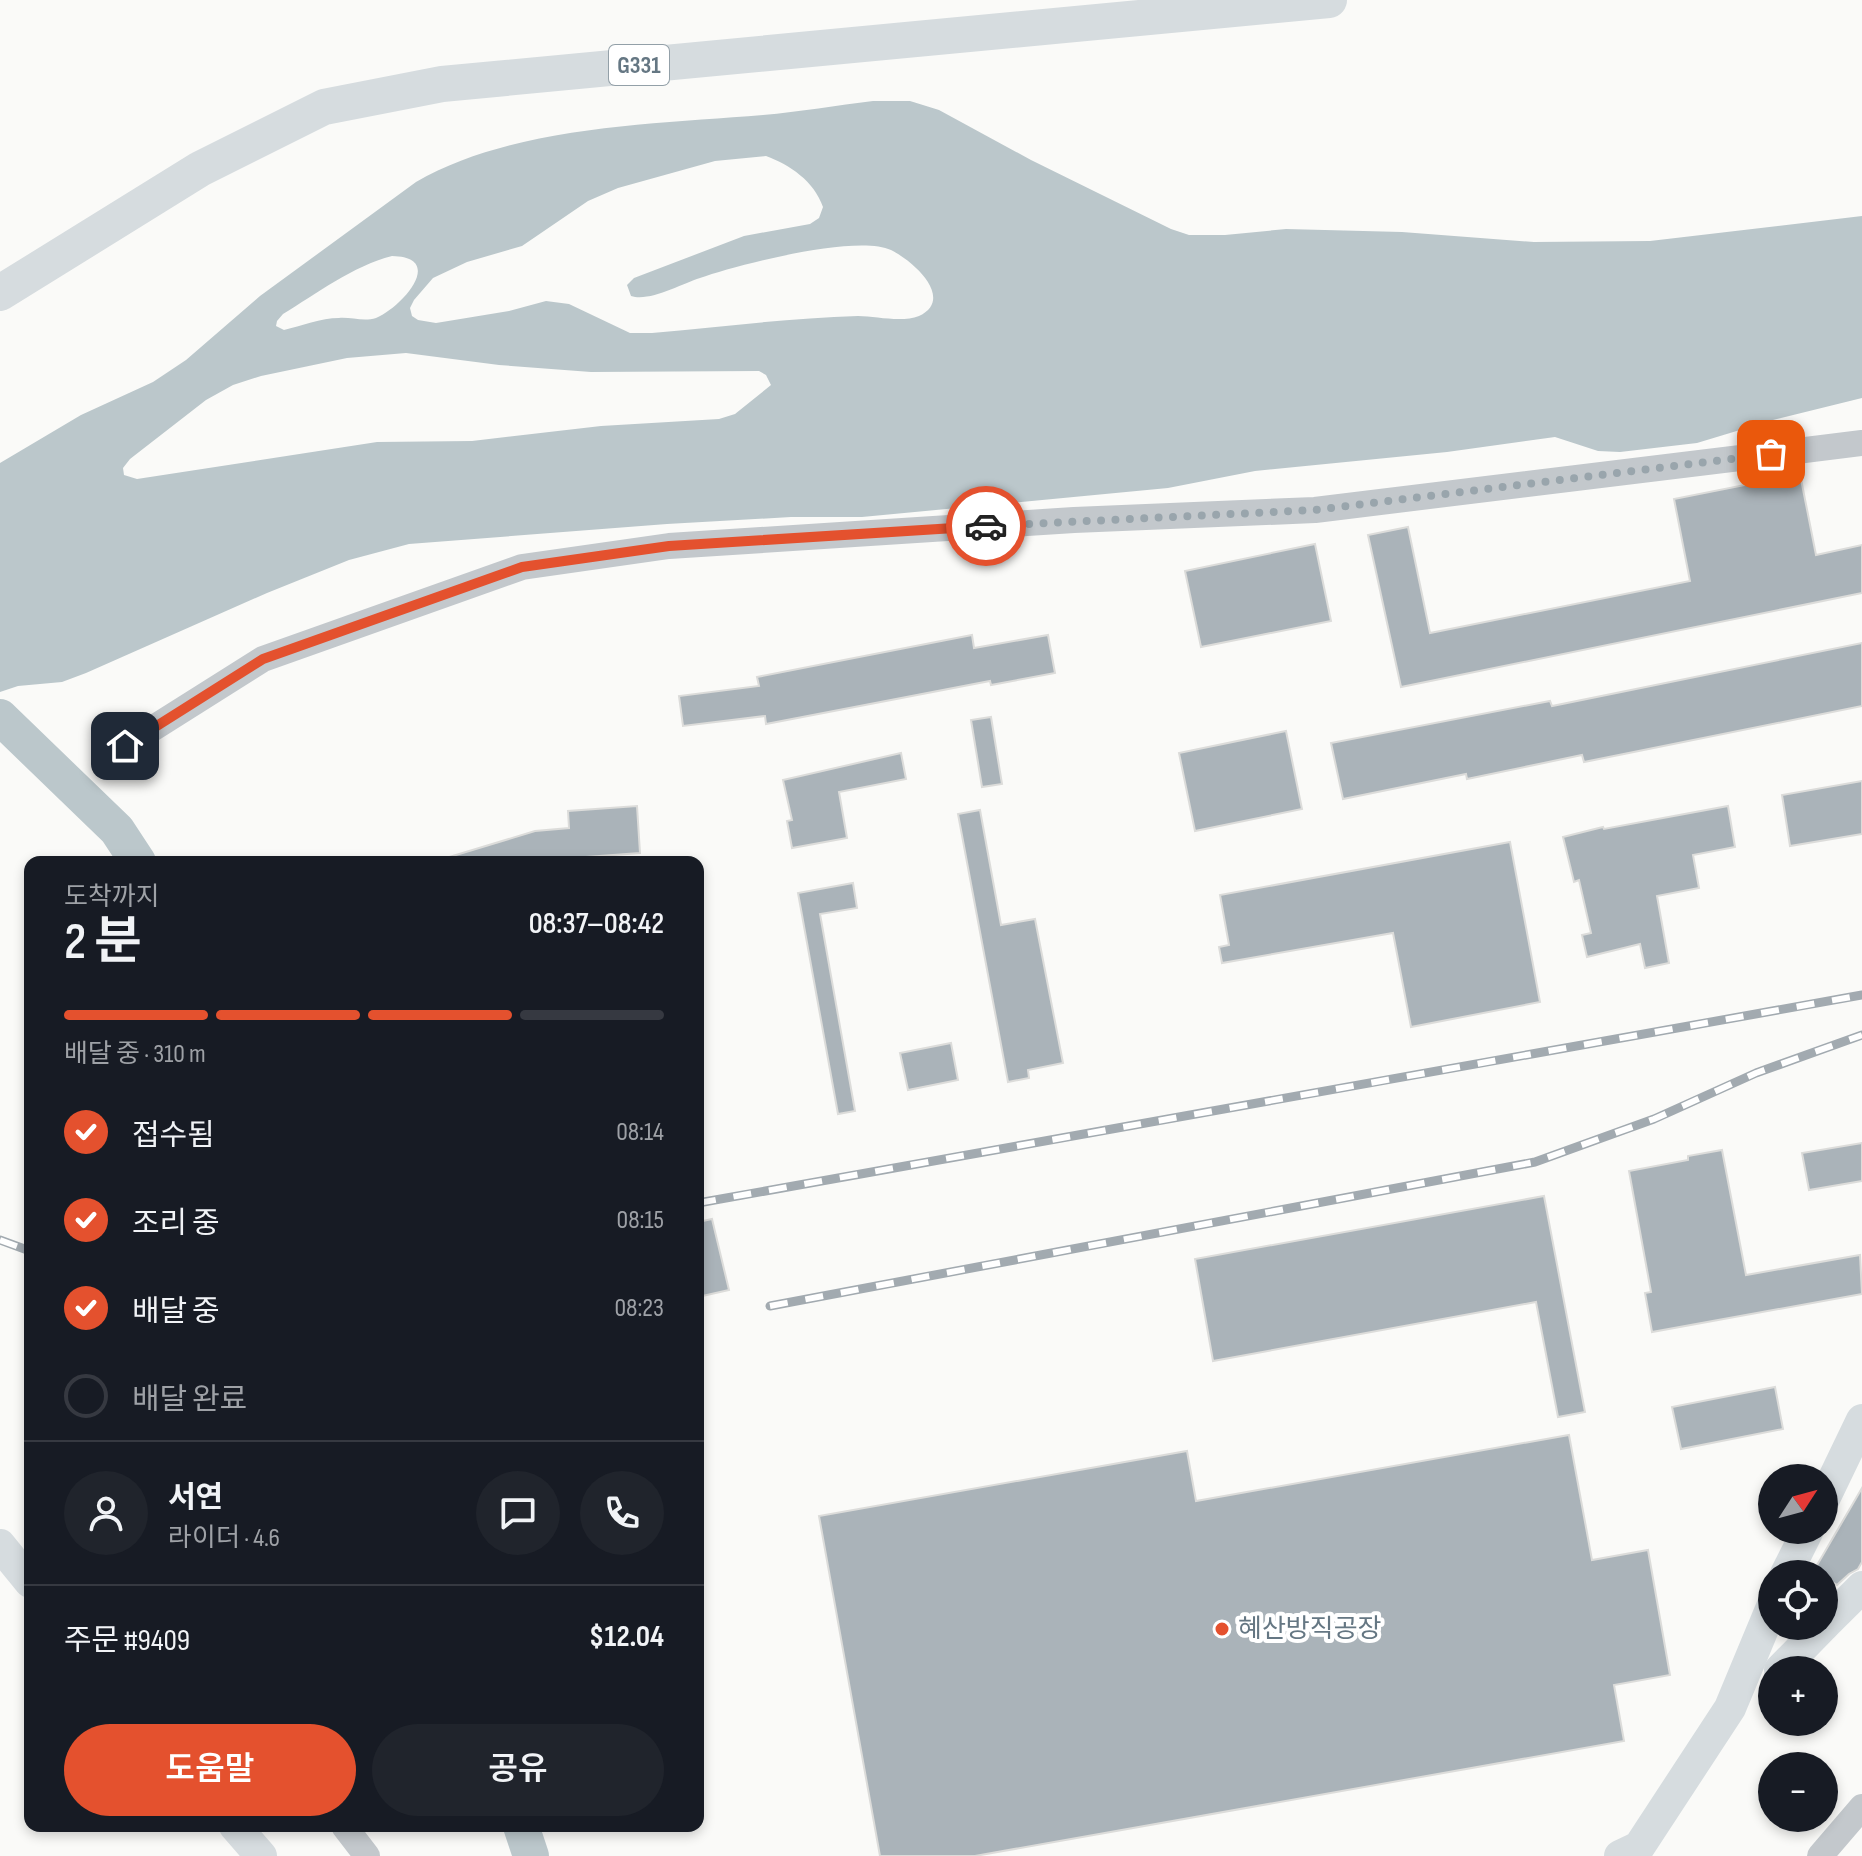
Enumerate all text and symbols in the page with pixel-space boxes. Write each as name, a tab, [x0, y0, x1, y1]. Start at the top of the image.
road number: G331	[609, 45, 669, 85]
pin	[1737, 420, 1805, 488]
icon: bag	[1749, 432, 1793, 476]
courier	[946, 486, 1026, 566]
icon: car	[964, 504, 1008, 548]
pin	[91, 712, 159, 780]
icon: home	[103, 724, 147, 768]
text: 도착까지	[64, 882, 160, 913]
text: 08:37–08:42	[529, 906, 664, 942]
text: 2 분	[64, 911, 142, 974]
text: 배달 중 · 310 m	[64, 1039, 206, 1070]
icon: check	[64, 1110, 108, 1154]
text: 08:14	[616, 1117, 664, 1148]
text: 접수됨	[132, 1118, 215, 1154]
icon: check	[64, 1198, 108, 1242]
text: 08:15	[617, 1205, 664, 1236]
text: 조리 중	[132, 1206, 220, 1242]
icon: check	[64, 1286, 108, 1330]
text: 08:23	[614, 1293, 664, 1324]
text: 배달 중	[132, 1294, 220, 1330]
text: 배달 완료	[132, 1382, 247, 1418]
north arrow	[1758, 1464, 1838, 1544]
map controls	[1758, 1464, 1838, 1832]
button: person	[64, 1471, 148, 1555]
button: chat	[476, 1471, 560, 1555]
button: phone	[580, 1471, 664, 1555]
text: 서연	[168, 1480, 223, 1516]
text: 라이더 · 4.6	[168, 1523, 280, 1554]
button: locate	[1758, 1560, 1838, 1640]
place label: 혜산방직공장	[1238, 1614, 1382, 1645]
text: $12.04	[589, 1619, 664, 1655]
marker: 혜산방직공장	[1213, 1620, 1231, 1638]
text: 주문 #9409	[64, 1623, 190, 1659]
button: +	[1758, 1656, 1838, 1736]
button: 도움말	[64, 1724, 356, 1816]
button: 공유	[372, 1724, 664, 1816]
button: −	[1758, 1752, 1838, 1832]

